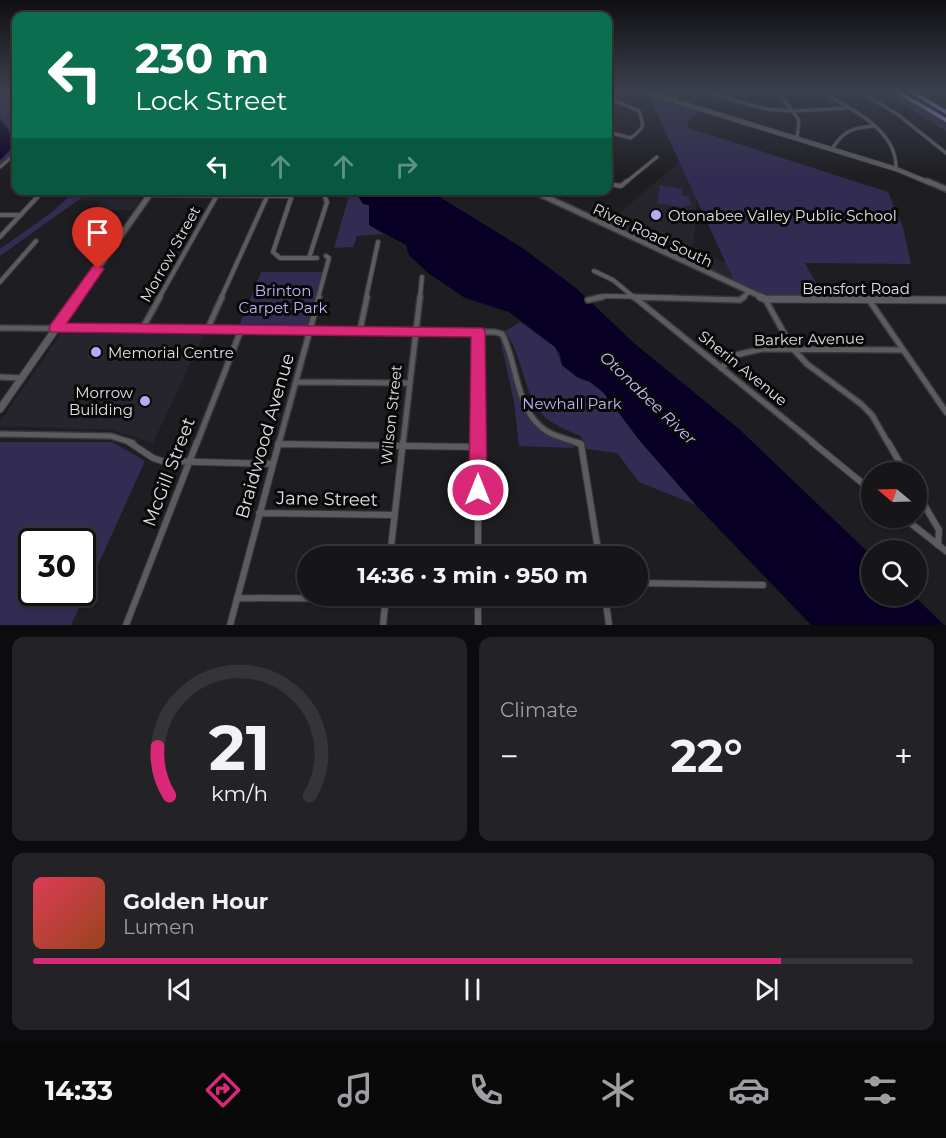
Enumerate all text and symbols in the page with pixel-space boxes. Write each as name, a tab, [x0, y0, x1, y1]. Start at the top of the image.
text: 230 m	[135, 32, 269, 84]
icon: left	[36, 36, 114, 114]
text: Lock Street	[135, 84, 287, 117]
icon: left	[201, 150, 234, 183]
icon: ahead	[264, 150, 297, 183]
icon: ahead	[327, 150, 360, 183]
icon: right	[390, 150, 423, 183]
street label: River Road South	[590, 199, 716, 271]
street label: Morrow Street	[136, 203, 204, 305]
place label: Otonabee Valley Public School	[668, 206, 897, 225]
pin	[72, 207, 123, 269]
marker: Otonabee Valley Public School	[649, 208, 663, 222]
icon: arrive	[81, 216, 114, 249]
street label: Bensfort Road	[802, 279, 910, 298]
park label: Brinton Carpet Park	[239, 281, 327, 317]
street label: Sherin Avenue	[695, 326, 791, 410]
street label: Barker Avenue	[754, 329, 864, 349]
place label: Memorial Centre	[108, 343, 234, 362]
marker: Memorial Centre	[89, 345, 103, 359]
water label: Otonabee River	[596, 347, 700, 449]
street label: Braidwood Avenue	[231, 351, 299, 521]
street label: Wilson Street	[376, 364, 406, 466]
place label: Morrow Building	[69, 383, 134, 419]
marker: Morrow Building	[138, 394, 152, 408]
park label: Newhall Park	[522, 394, 622, 413]
street label: McGill Street	[138, 414, 200, 530]
position arrow	[446, 458, 510, 522]
north arrow	[861, 462, 927, 528]
map controls	[861, 462, 927, 606]
street label: Jane Street	[275, 487, 378, 511]
speed limit sign: 30	[18, 528, 96, 606]
button: search	[861, 540, 927, 606]
text: 14:36 · 3 min · 950 m	[357, 562, 588, 589]
text: Climate	[500, 698, 578, 722]
text: 21	[209, 710, 270, 786]
text: 22°	[671, 728, 742, 783]
text: −	[500, 736, 519, 776]
text: +	[894, 736, 913, 776]
text: km/h	[211, 780, 268, 806]
text: Golden Hour	[123, 888, 268, 915]
text: Lumen	[123, 915, 195, 939]
icon: previous	[163, 973, 196, 1006]
icon: pause	[456, 973, 489, 1006]
icon: next	[750, 973, 783, 1006]
icon: directions	[202, 1069, 244, 1111]
icon: music	[334, 1069, 376, 1111]
icon: phone	[465, 1069, 507, 1111]
icon: climate	[597, 1069, 639, 1111]
icon: car	[728, 1069, 770, 1111]
icon: filters	[859, 1069, 901, 1111]
text: 14:33	[45, 1074, 113, 1107]

